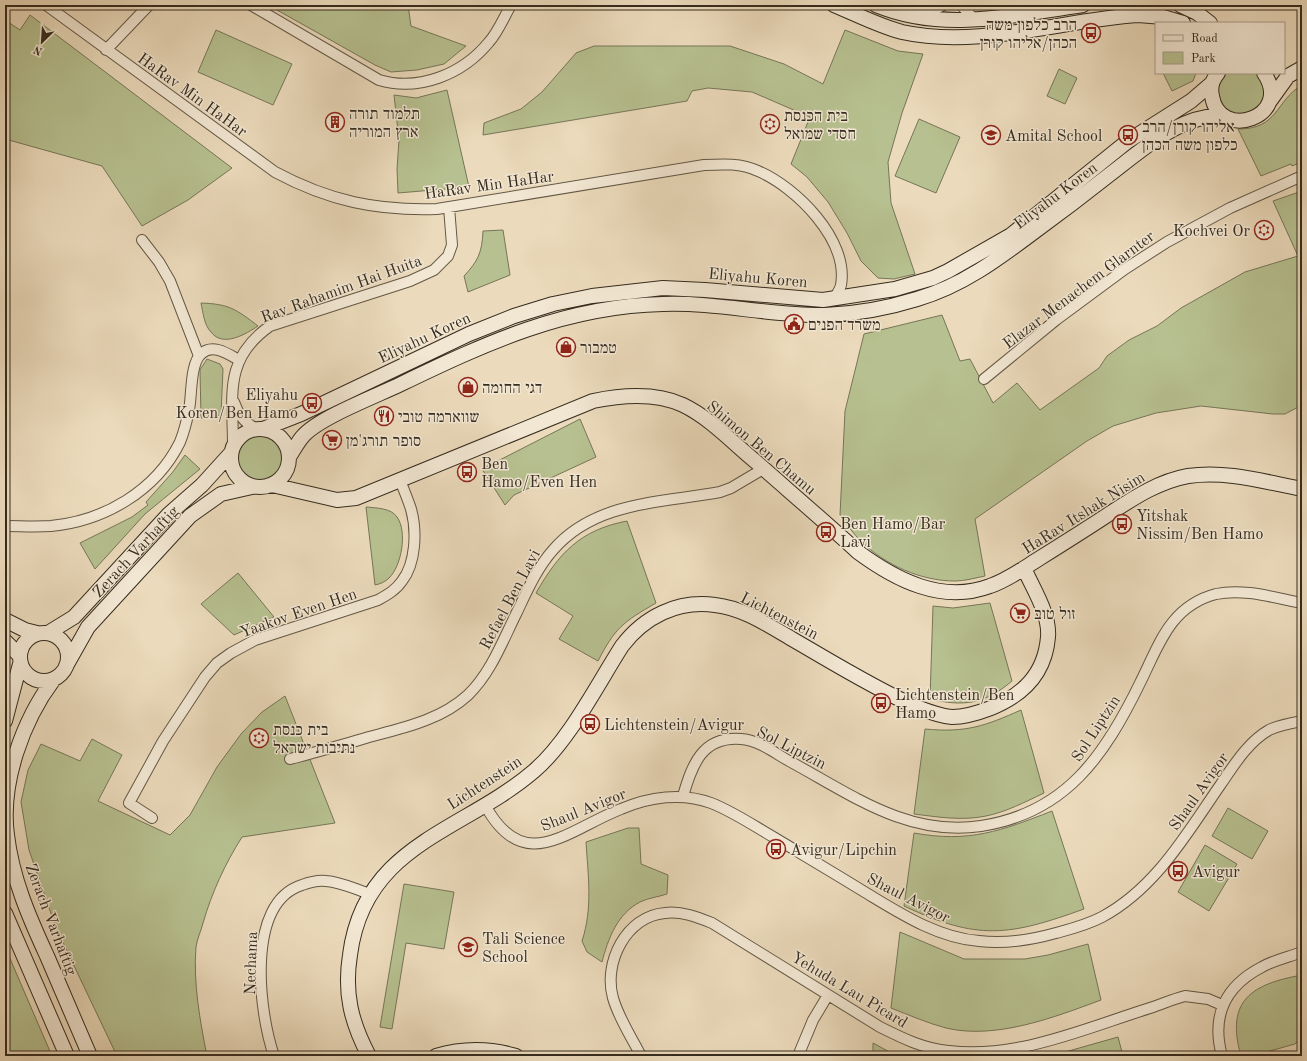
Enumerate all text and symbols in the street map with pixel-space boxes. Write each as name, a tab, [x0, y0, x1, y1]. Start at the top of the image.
place label: הרב כלפון משה הכהן/אליהו קורן	[980, 16, 1077, 52]
north arrow	[22, 22, 62, 62]
bus stop icon: הרב כלפון משה הכהן/אליהו קורן	[1080, 22, 1102, 44]
legend	[1155, 22, 1285, 74]
text: Road	[1191, 33, 1218, 45]
text: N	[32, 43, 45, 56]
street label: HaRav Min HaHar	[134, 51, 250, 141]
text: Park	[1191, 53, 1216, 65]
place label: תלמוד תורה ארץ המוריה	[349, 105, 420, 141]
place label: בית הכנסת חסדי שמואל	[784, 109, 856, 143]
building icon: תלמוד תורה ארץ המוריה	[324, 111, 346, 133]
synagogue icon: בית הכנסת חסדי שמואל	[759, 113, 781, 135]
place label: אליהו קורן/הרב כלפון משה הכהן	[1142, 118, 1238, 154]
school or university icon: Amital School	[980, 124, 1002, 146]
bus stop icon: אליהו קורן/הרב כלפון משה הכהן	[1117, 124, 1139, 146]
place label: Amital School	[1005, 129, 1102, 145]
street label: Eliyahu Koren	[1012, 160, 1101, 233]
street label: HaRav Min HaHar	[423, 169, 556, 203]
synagogue icon: Kochvei Or	[1253, 219, 1275, 241]
place label: Kochvei Or	[1173, 224, 1250, 240]
street label: Elazar Menachem Glarnter	[1000, 228, 1158, 353]
street label: Rav Rahamim Hai Huita	[259, 253, 425, 327]
street label: Eliyahu Koren	[707, 267, 809, 291]
street label: Eliyahu Koren	[376, 310, 474, 367]
public building icon: משרד הפנים	[783, 313, 805, 335]
place label: משרד הפנים	[808, 318, 881, 334]
shop icon: טמבור	[555, 336, 577, 358]
place label: טמבור	[580, 341, 617, 357]
shop icon: דגי החומה	[457, 376, 479, 398]
place label: דגי החומה	[482, 381, 542, 397]
place label: Eliyahu Koren/Ben Hamo	[176, 388, 298, 422]
bus stop icon: Eliyahu Koren/Ben Hamo	[301, 392, 323, 414]
street label: Shimon Ben Chamu	[703, 398, 819, 499]
restaurant icon: שווארמה טובי	[373, 405, 395, 427]
place label: שווארמה טובי	[398, 410, 479, 426]
supermarket icon: סופר תורג'מן	[321, 429, 343, 451]
place label: סופר תורג'מן	[346, 434, 421, 450]
place label: Ben Hamo/Even Hen	[481, 457, 598, 491]
bus stop icon: Ben Hamo/Even Hen	[456, 461, 478, 483]
street label: HaRav Itshak Nisim	[1020, 469, 1148, 558]
street label: Zerach Varhaftig	[90, 503, 183, 601]
place label: Yitshak Nissim/Ben Hamo	[1136, 509, 1263, 543]
bus stop icon: Yitshak Nissim/Ben Hamo	[1111, 513, 1133, 535]
place label: Ben Hamo/Bar Lavi	[840, 517, 946, 551]
bus stop icon: Ben Hamo/Bar Lavi	[815, 521, 837, 543]
street label: Refael Ben Lavi	[478, 547, 544, 653]
street label: Yaakov Even Hen	[238, 586, 360, 641]
street label: Lichtenstein	[738, 590, 821, 643]
supermarket icon: זול טוב	[1009, 602, 1031, 624]
place label: זול טוב	[1034, 605, 1075, 623]
place label: Lichtenstein/Ben Hamo	[895, 688, 1015, 722]
bus stop icon: Lichtenstein/Ben Hamo	[870, 692, 892, 714]
street label: Sol Liptzin	[1069, 693, 1124, 765]
bus stop icon: Lichtenstein/Avigur	[579, 713, 601, 735]
place label: Lichtenstein/Avigur	[604, 718, 745, 734]
place label: בית כנסת נתיבות ישראל	[273, 723, 355, 757]
street label: Sol Liptzin	[754, 724, 829, 773]
synagogue icon: בית כנסת נתיבות ישראל	[248, 727, 270, 749]
street label: Shaul Avigor	[1167, 750, 1233, 834]
street label: Lichtenstein	[445, 754, 525, 814]
street label: Shaul Avigor	[539, 786, 629, 835]
bus stop icon: Avigur/Lipchin	[765, 838, 787, 860]
place label: Avigur/Lipchin	[790, 843, 897, 859]
bus stop icon: Avigur	[1167, 860, 1189, 882]
street label: Zerach Varhaftig	[21, 862, 79, 978]
place label: Avigur	[1192, 865, 1240, 881]
street label: Shaul Avigor	[864, 871, 953, 927]
street label: Nechama	[243, 931, 261, 995]
place label: Tali Science School	[482, 932, 565, 966]
school or university icon: Tali Science School	[457, 936, 479, 958]
street label: Yehuda Lau Picard	[788, 950, 910, 1032]

